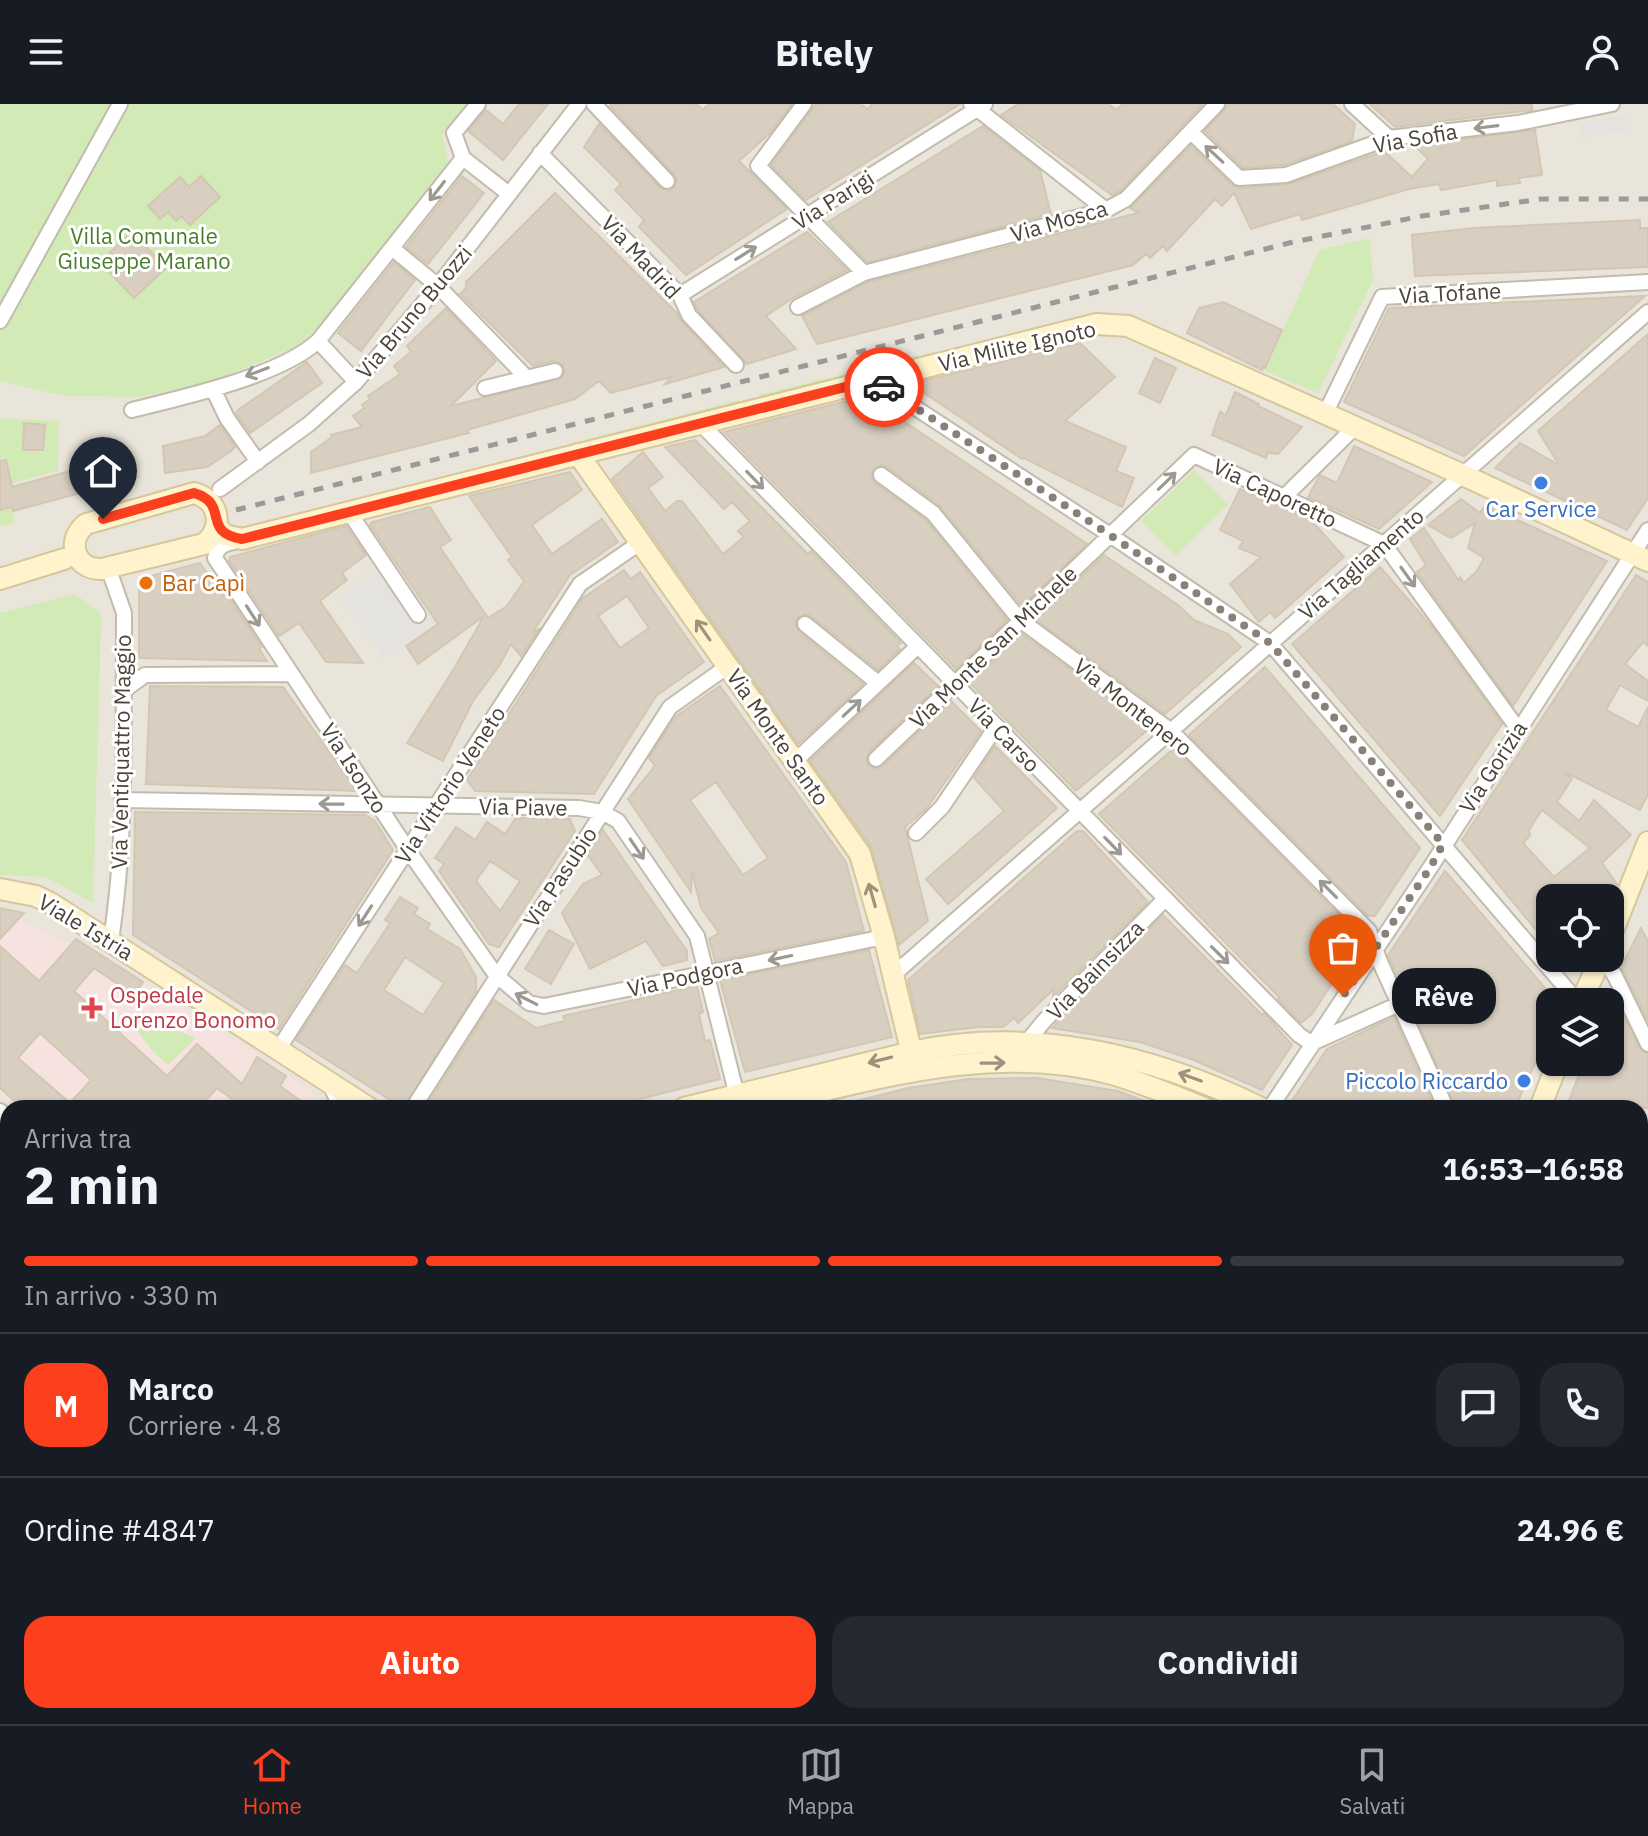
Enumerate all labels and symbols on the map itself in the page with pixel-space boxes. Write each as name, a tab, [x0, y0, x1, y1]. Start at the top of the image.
street label: Via Sofia	[1371, 116, 1460, 159]
one-way arrow	[1473, 119, 1500, 134]
one-way arrow	[1204, 145, 1224, 164]
street label: Via Parigi	[786, 163, 879, 236]
one-way arrow	[428, 180, 445, 201]
street label: Via Mosca	[1007, 193, 1111, 248]
street label: Via Madrid	[595, 209, 688, 305]
park label: Villa Comunale Giuseppe Marano	[57, 221, 231, 275]
street label: Via Bruno Buozzi	[349, 239, 478, 384]
one-way arrow	[734, 245, 757, 261]
street label: Via Tofane	[1398, 275, 1502, 310]
street label: Via Milite Ignoto	[935, 313, 1098, 378]
courier	[844, 347, 924, 427]
one-way arrow	[245, 366, 270, 380]
pin	[69, 437, 137, 519]
street label: Via Caporetto	[1208, 451, 1342, 534]
one-way arrow	[745, 470, 764, 489]
one-way arrow	[1157, 472, 1176, 491]
marker: Car Service	[1532, 474, 1550, 492]
place label: Car Service	[1485, 494, 1597, 523]
street label: Via Tagliamento	[1292, 501, 1430, 626]
street label: Via Monte San Michele	[902, 559, 1083, 734]
one-way arrow	[1399, 566, 1416, 587]
place label: Bar Capì	[162, 568, 245, 597]
marker: Bar Capì	[137, 574, 155, 592]
one-way arrow	[245, 604, 261, 626]
one-way arrow	[695, 620, 712, 641]
street label: Via Ventiquattro Maggio	[104, 634, 137, 870]
street label: Via Montenero	[1068, 651, 1199, 762]
street label: Via Monte Santo	[721, 663, 836, 811]
street label: Via Carso	[962, 691, 1047, 778]
one-way arrow	[842, 698, 862, 717]
street label: Via Vittorio Veneto	[388, 700, 511, 869]
street label: Via Gorizia	[1452, 715, 1533, 818]
street label: Via Isonzo	[314, 717, 394, 819]
street label: Via Piave	[478, 791, 568, 822]
one-way arrow	[318, 797, 345, 812]
street label: Via Pasubio	[516, 821, 603, 933]
one-way arrow	[1103, 836, 1122, 855]
one-way arrow	[629, 837, 645, 859]
one-way arrow	[1319, 880, 1338, 899]
one-way arrow	[863, 882, 878, 908]
street label: Viale Istria	[33, 887, 139, 967]
one-way arrow	[357, 904, 373, 927]
street label: Via Bainsizza	[1040, 913, 1150, 1026]
pin	[1309, 914, 1377, 996]
one-way arrow	[1210, 945, 1230, 964]
street label: Via Podgora	[624, 950, 746, 1003]
one-way arrow	[767, 951, 793, 966]
callout: Rêve	[1391, 968, 1495, 1024]
place label: Ospedale Lorenzo Bonomo	[110, 980, 276, 1034]
one-way arrow	[515, 990, 539, 1006]
marker: Ospedale Lorenzo Bonomo	[81, 997, 103, 1019]
one-way arrow	[868, 1053, 893, 1068]
one-way arrow	[979, 1055, 1006, 1070]
place label: Piccolo Riccardo	[1345, 1066, 1508, 1095]
one-way arrow	[1178, 1069, 1203, 1083]
marker: Piccolo Riccardo	[1515, 1072, 1533, 1090]

